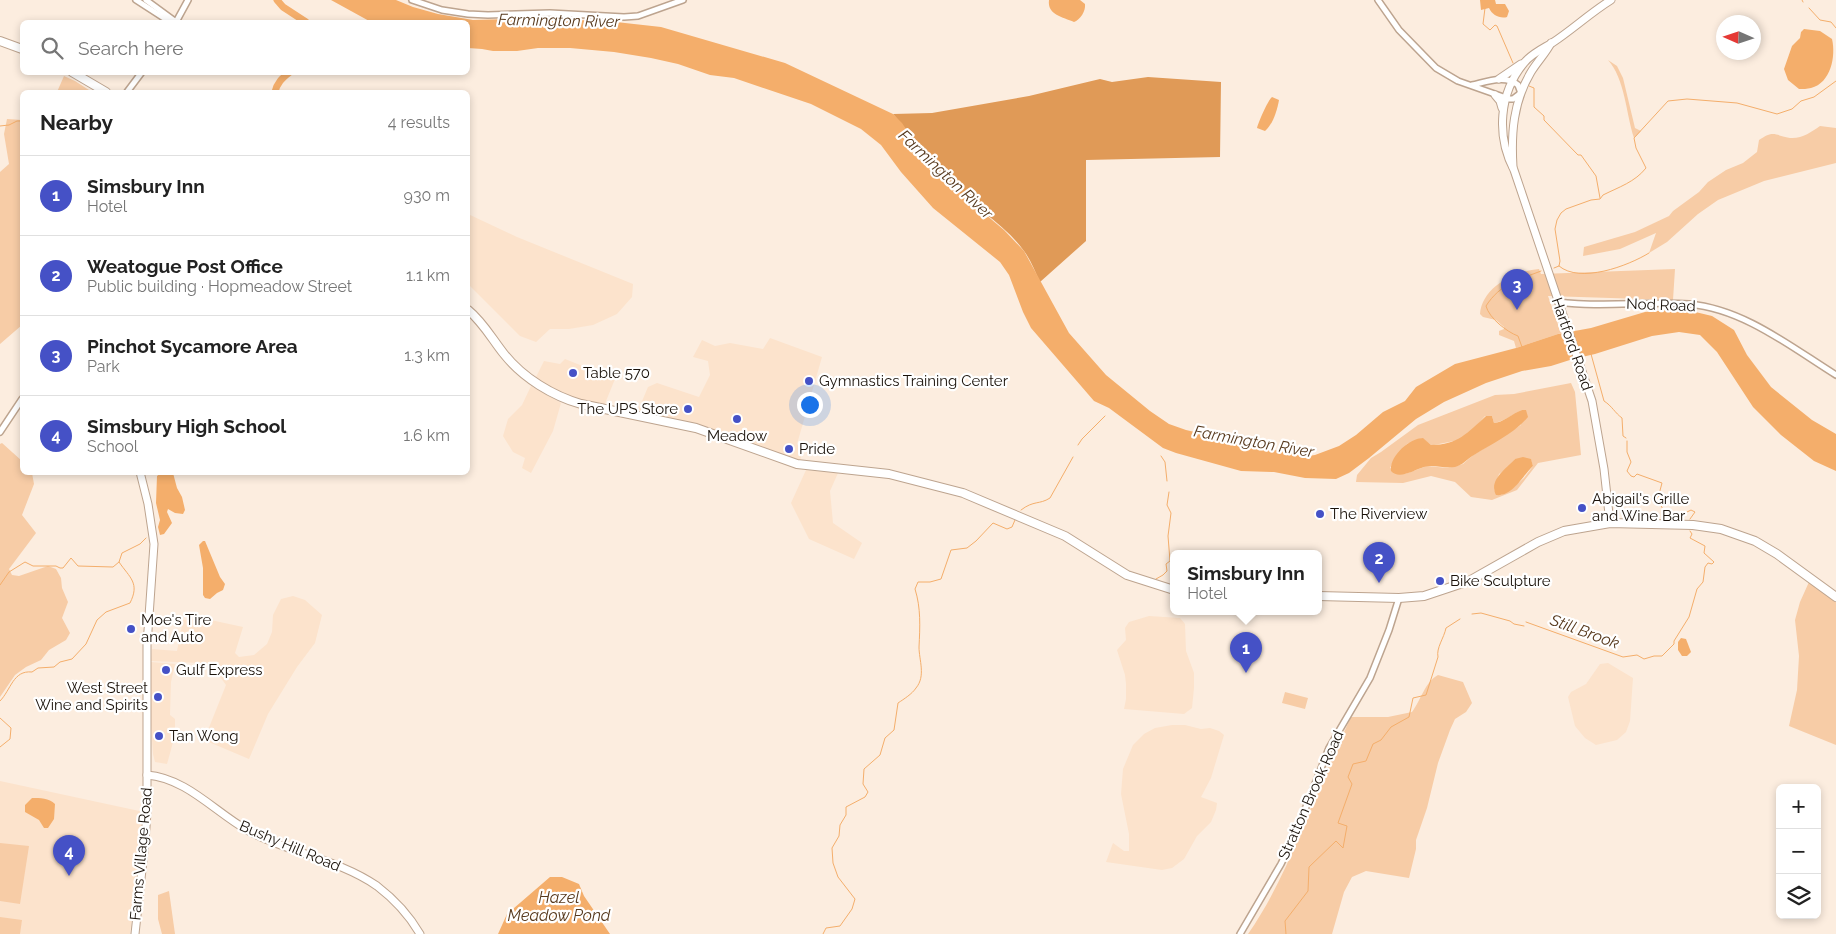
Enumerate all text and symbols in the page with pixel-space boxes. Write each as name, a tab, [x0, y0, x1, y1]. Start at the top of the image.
water label: Farmington River	[498, 10, 621, 31]
north arrow	[1716, 15, 1761, 60]
search box	[20, 20, 470, 75]
icon: search	[38, 34, 66, 62]
text: Search here	[78, 37, 184, 59]
text: Nearby	[40, 110, 113, 135]
text: 4 results	[388, 113, 450, 132]
water label: Farmington River	[895, 126, 997, 223]
text: Simsbury Inn	[87, 175, 205, 197]
text: 1	[52, 186, 60, 205]
text: 930 m	[404, 186, 450, 205]
text: Hotel	[87, 197, 127, 216]
text: Weatogue Post Office	[87, 255, 283, 277]
text: 2	[51, 266, 61, 285]
text: 1.1 km	[406, 266, 450, 285]
pin: 3	[1501, 269, 1533, 310]
text: Public building · Hopmeadow Street	[87, 277, 352, 296]
street label: Hartford Road	[1548, 295, 1596, 393]
street label: Nod Road	[1626, 295, 1696, 315]
text: Pinchot Sycamore Area	[87, 335, 298, 357]
text: 3	[52, 346, 60, 365]
text: 1.3 km	[404, 346, 450, 365]
text: Park	[87, 357, 120, 376]
place label: Table 570	[583, 364, 650, 382]
marker: Table 570	[567, 367, 579, 379]
place label: Gymnastics Training Center	[819, 372, 1009, 390]
marker: Gymnastics Training Center	[803, 375, 815, 387]
your location	[797, 392, 823, 418]
place label: The UPS Store	[577, 400, 678, 418]
marker: The UPS Store	[682, 403, 694, 415]
marker: Meadow	[731, 413, 743, 425]
text: Simsbury High School	[87, 415, 286, 437]
water label: Farmington River	[1192, 422, 1316, 462]
text: 4	[51, 426, 61, 445]
text: 1.6 km	[403, 426, 450, 445]
place label: Meadow	[707, 427, 767, 445]
text: School	[87, 437, 138, 456]
place label: Pride	[799, 440, 835, 458]
marker: Pride	[783, 443, 795, 455]
place label: Abigail's Grille and Wine Bar	[1592, 490, 1690, 525]
marker: Abigail's Grille and Wine Bar	[1576, 502, 1588, 514]
place label: The Riverview	[1330, 505, 1427, 523]
marker: The Riverview	[1314, 508, 1326, 520]
pin: 2	[1363, 542, 1395, 583]
popup	[1170, 550, 1322, 615]
text: Simsbury Inn	[1187, 562, 1305, 584]
place label: Bike Sculpture	[1450, 572, 1551, 590]
marker: Bike Sculpture	[1434, 575, 1446, 587]
text: Hotel	[1187, 584, 1227, 603]
water label: Still Brook	[1547, 610, 1622, 653]
place label: Moe's Tire and Auto	[141, 611, 211, 646]
marker: Moe's Tire and Auto	[125, 623, 137, 635]
pin: 1	[1230, 632, 1262, 673]
place label: Gulf Express	[176, 661, 262, 679]
marker: Gulf Express	[160, 664, 172, 676]
place label: West Street Wine and Spirits	[35, 679, 148, 714]
marker: West Street Wine and Spirits	[152, 691, 164, 703]
place label: Tan Wong	[169, 727, 238, 745]
street label: Stratton Brook Road	[1274, 728, 1348, 862]
marker: Tan Wong	[153, 730, 165, 742]
map controls	[1776, 784, 1821, 919]
button: +	[1776, 784, 1821, 829]
street label: Farms Village Road	[126, 787, 156, 921]
street label: Bushy Hill Road	[237, 817, 343, 875]
button: −	[1776, 829, 1821, 874]
pin: 4	[53, 835, 85, 876]
button: layers	[1776, 874, 1821, 919]
water label: Hazel Meadow Pond	[508, 888, 611, 925]

